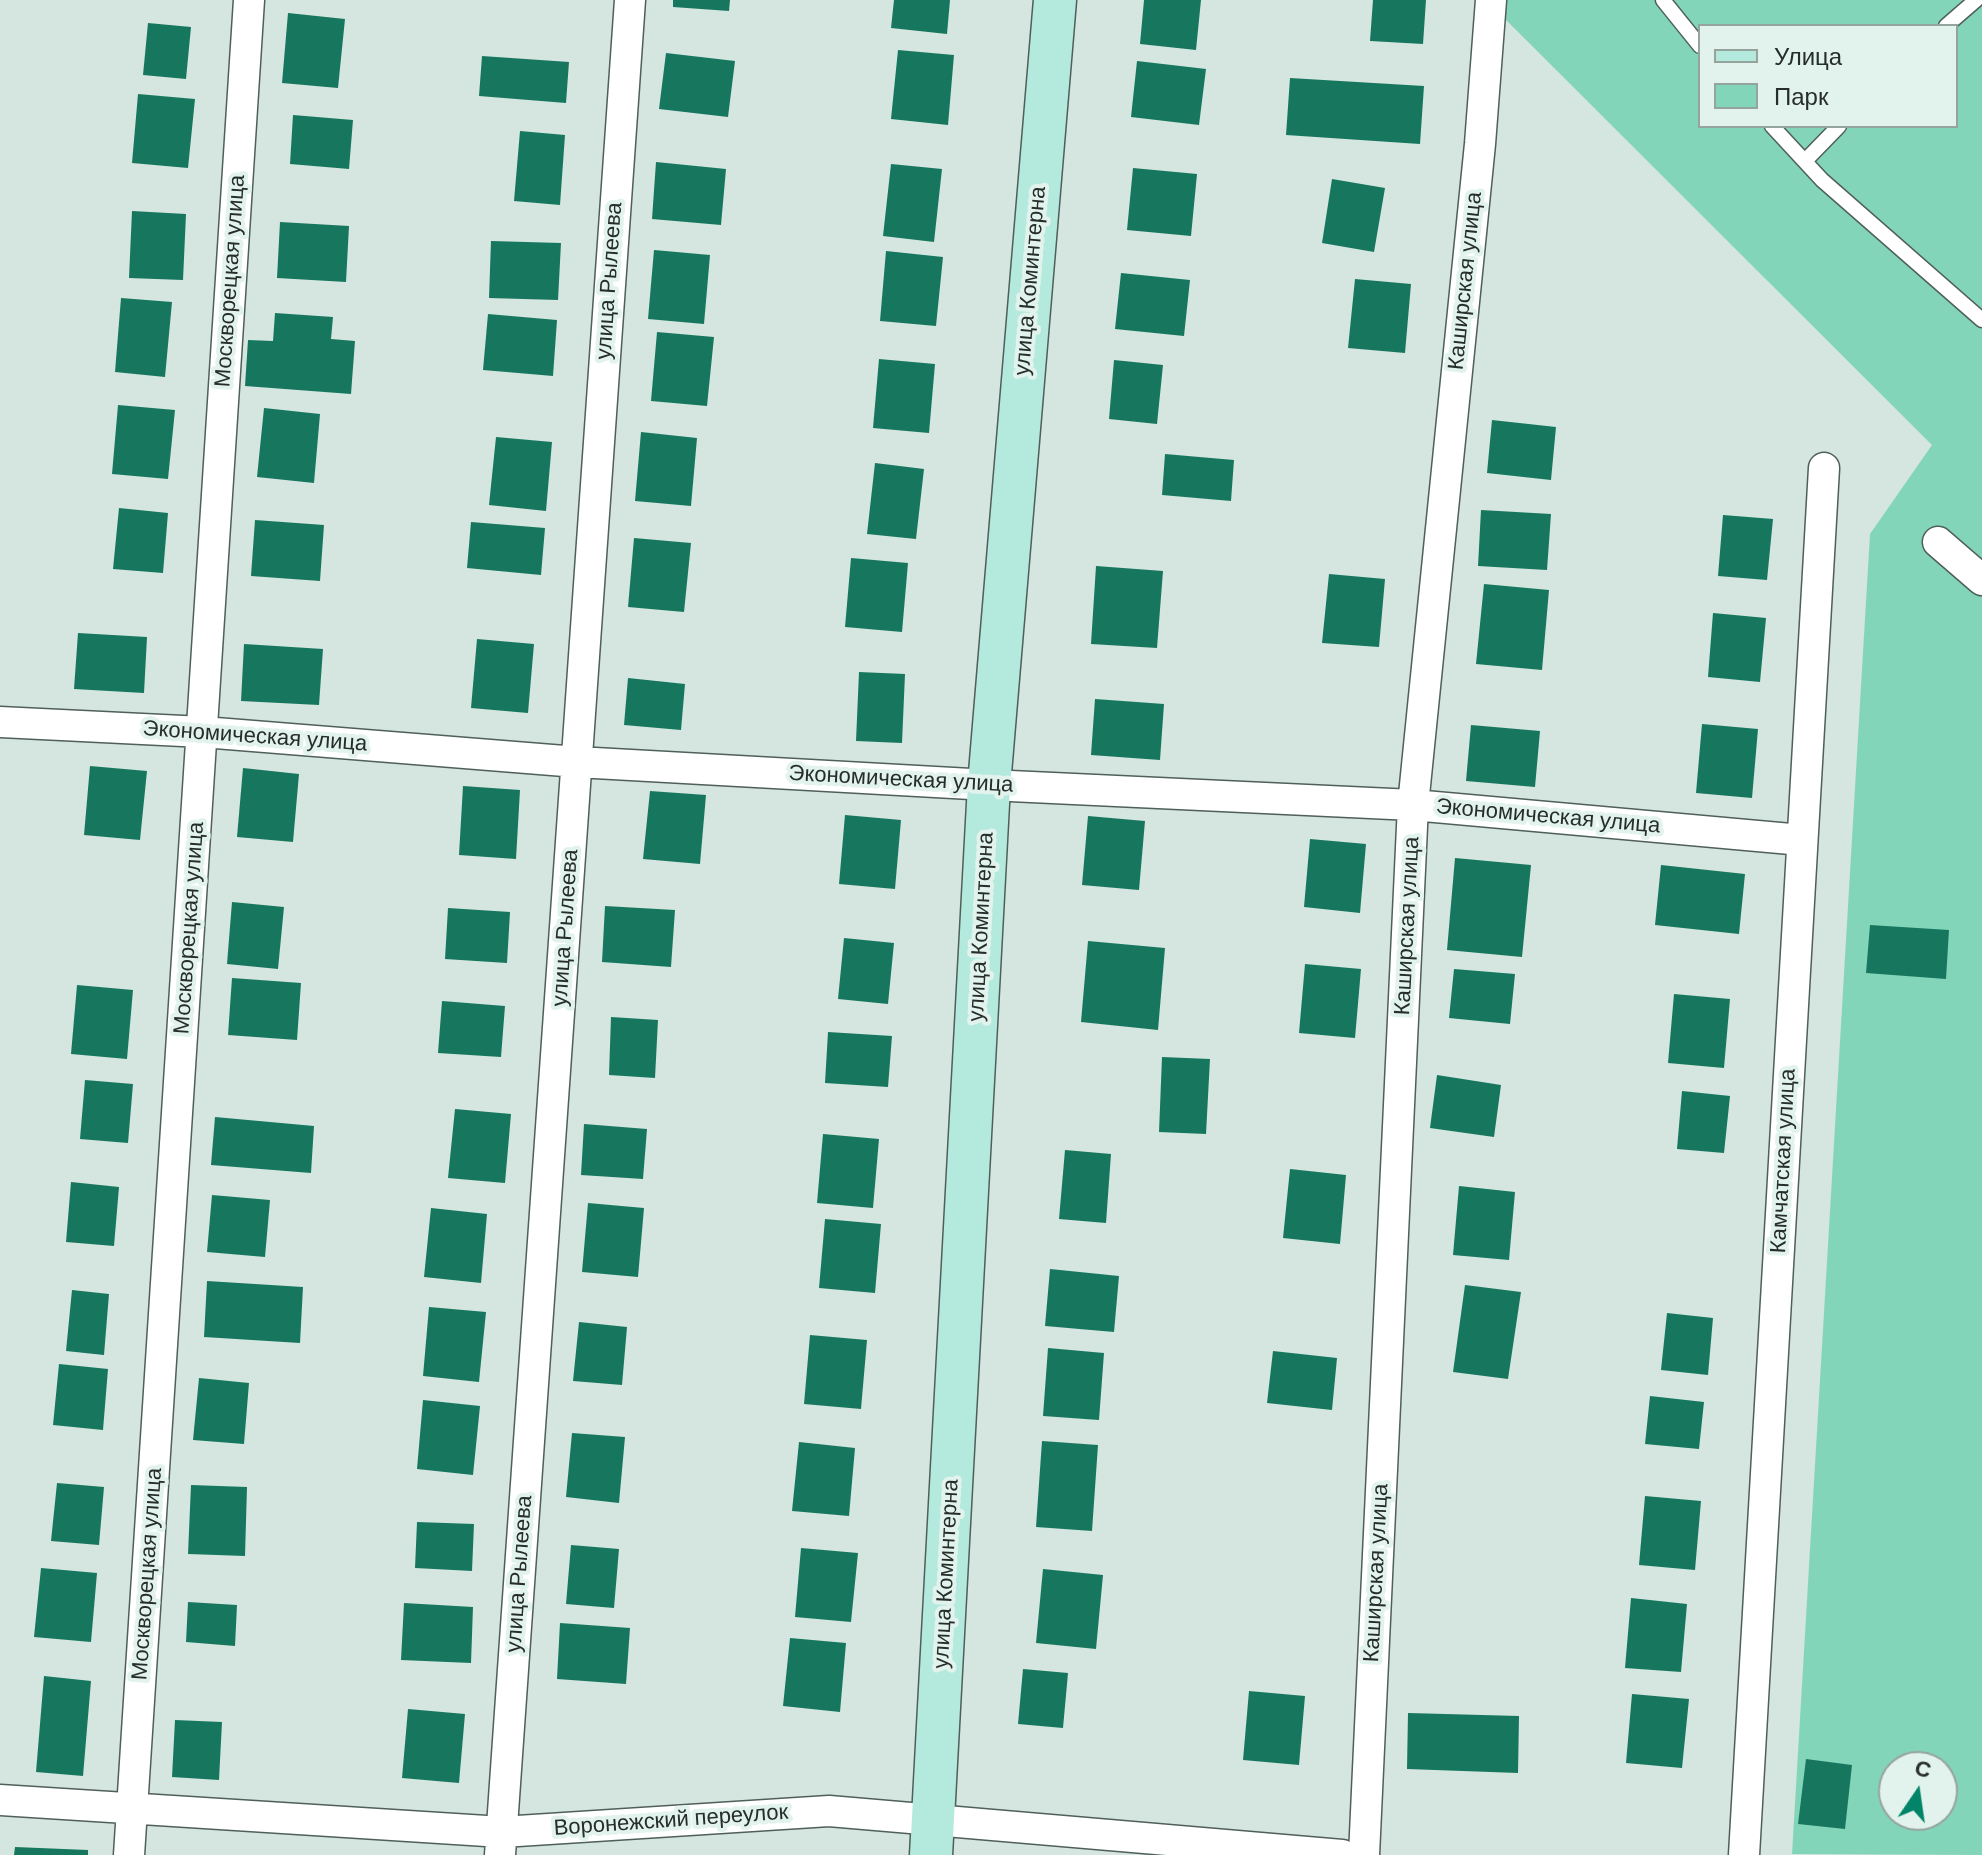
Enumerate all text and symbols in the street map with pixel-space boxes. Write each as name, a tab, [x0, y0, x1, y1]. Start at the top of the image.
legend	[1698, 24, 1958, 128]
text: Улица	[1774, 41, 1842, 72]
text: Парк	[1774, 81, 1828, 112]
street label: Москворецкая улица	[210, 174, 252, 388]
street label: улица Коминтерна	[1010, 185, 1052, 377]
street label: Каширская улица	[1444, 191, 1488, 371]
street label: улица Рылеева	[591, 201, 629, 361]
street label: Экономическая улица	[142, 716, 368, 758]
street label: Экономическая улица	[788, 761, 1014, 799]
street label: Экономическая улица	[1435, 794, 1661, 840]
street label: Москворецкая улица	[169, 821, 211, 1035]
street label: улица Коминтерна	[964, 832, 1000, 1022]
street label: Каширская улица	[1390, 836, 1426, 1016]
street label: улица Рылеева	[547, 848, 585, 1008]
street label: Камчатская улица	[1766, 1068, 1802, 1254]
street label: Москворецкая улица	[127, 1467, 169, 1681]
street label: улица Коминтерна	[929, 1479, 965, 1669]
street label: Каширская улица	[1359, 1483, 1395, 1663]
street label: улица Рылеева	[501, 1494, 539, 1654]
north arrow	[1878, 1751, 1958, 1831]
text: С	[1912, 1753, 1934, 1785]
street label: Воронежский переулок	[553, 1800, 789, 1842]

